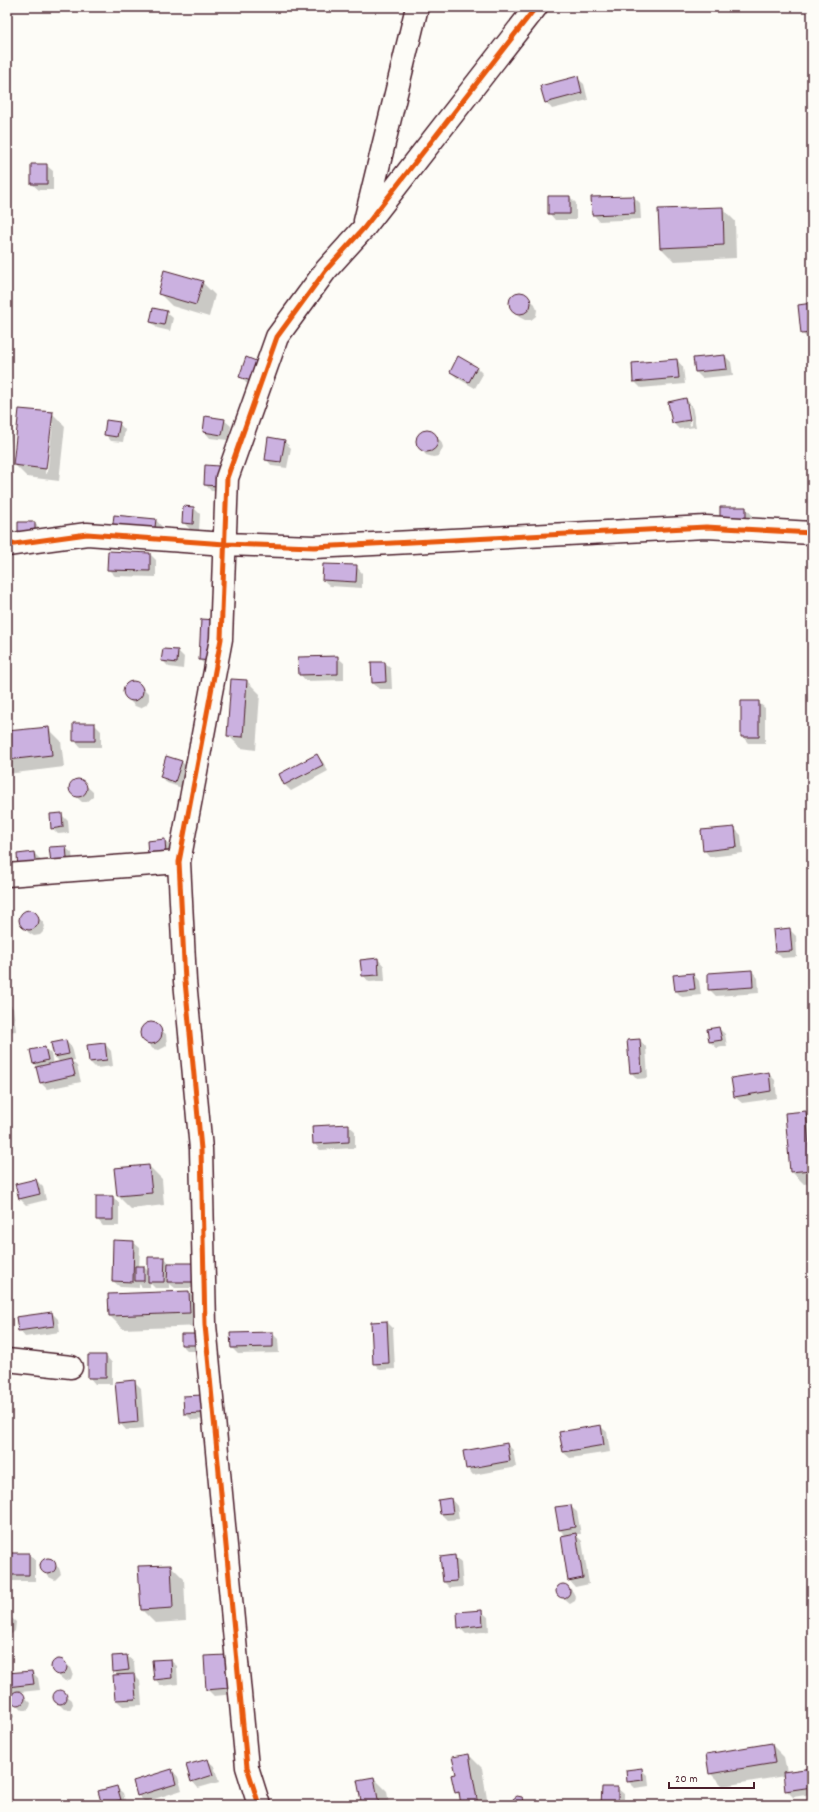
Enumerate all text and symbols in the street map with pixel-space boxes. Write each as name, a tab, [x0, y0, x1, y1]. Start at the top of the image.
scale bar	[669, 1764, 754, 1790]
text: 20 m	[675, 1771, 698, 1788]

